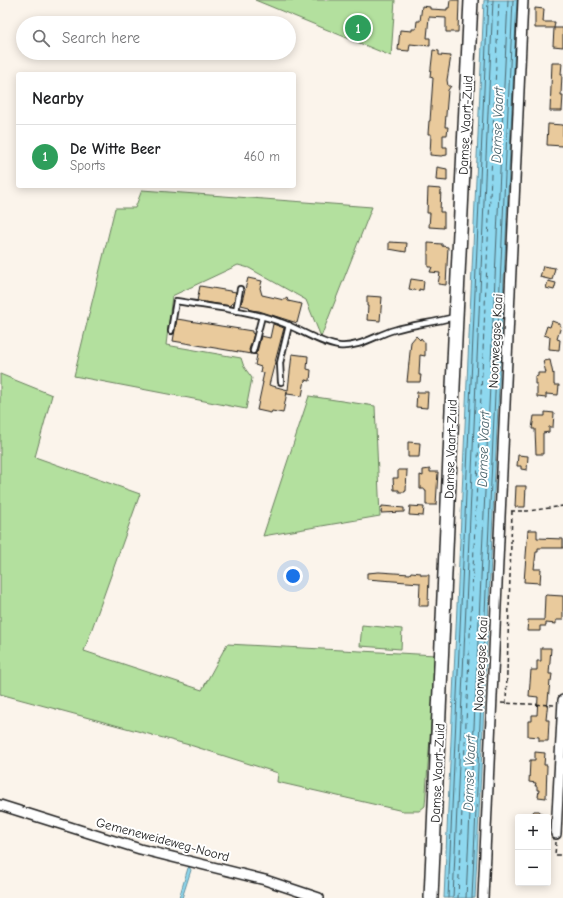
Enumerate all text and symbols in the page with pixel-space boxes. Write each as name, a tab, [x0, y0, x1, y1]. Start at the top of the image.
pin: 1	[345, 13, 371, 43]
search box	[16, 16, 296, 60]
icon: search	[30, 27, 52, 49]
text: Search here	[62, 29, 140, 47]
street label: Damse Vaart-Zuid	[455, 75, 476, 175]
water label: Damse Vaart	[488, 85, 507, 164]
text: Nearby	[32, 89, 83, 108]
text: De Witte Beer	[70, 140, 161, 158]
text: 1	[42, 149, 48, 164]
text: 460 m	[244, 149, 280, 164]
text: Sports	[70, 158, 105, 173]
street label: Noorweegse Kaai	[486, 293, 505, 389]
street label: Damse Vaart-Zuid	[441, 399, 460, 499]
water label: Damse Vaart	[474, 409, 493, 488]
your location	[283, 566, 303, 586]
street label: Noorweegse Kaai	[471, 616, 490, 712]
street label: Damse Vaart-Zuid	[427, 723, 448, 823]
water label: Damse Vaart	[460, 733, 479, 812]
street label: Gemeneweideweg-Noord	[95, 814, 231, 865]
map controls	[515, 814, 551, 886]
button: +	[515, 814, 551, 850]
button: −	[515, 850, 551, 886]

